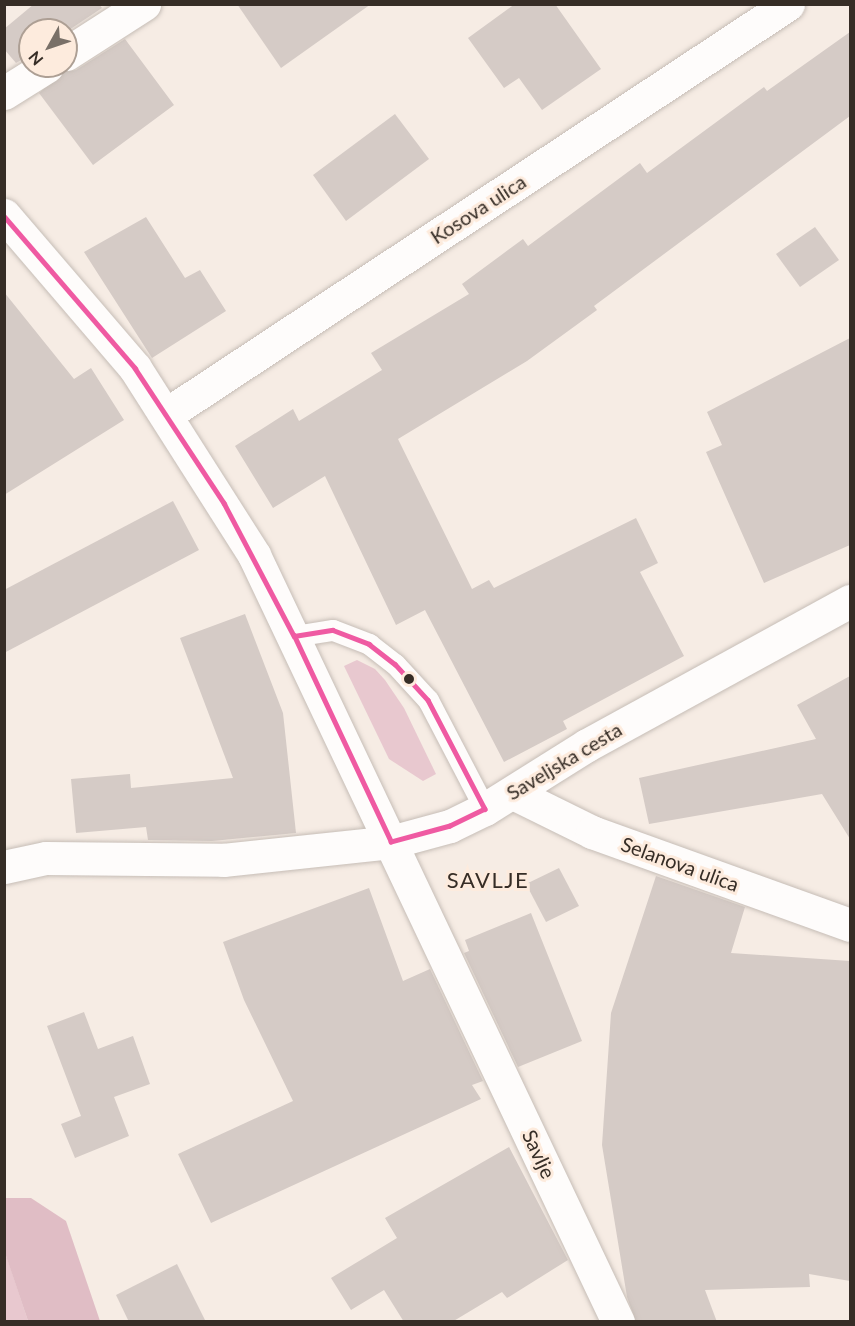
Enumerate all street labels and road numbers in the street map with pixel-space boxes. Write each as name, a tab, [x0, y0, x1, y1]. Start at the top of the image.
street label: Kosova ulica	[426, 169, 530, 249]
street label: Saveljska cesta	[502, 717, 626, 805]
street label: Selanova ulica	[618, 832, 742, 896]
street label: Savlje	[517, 1126, 561, 1182]

